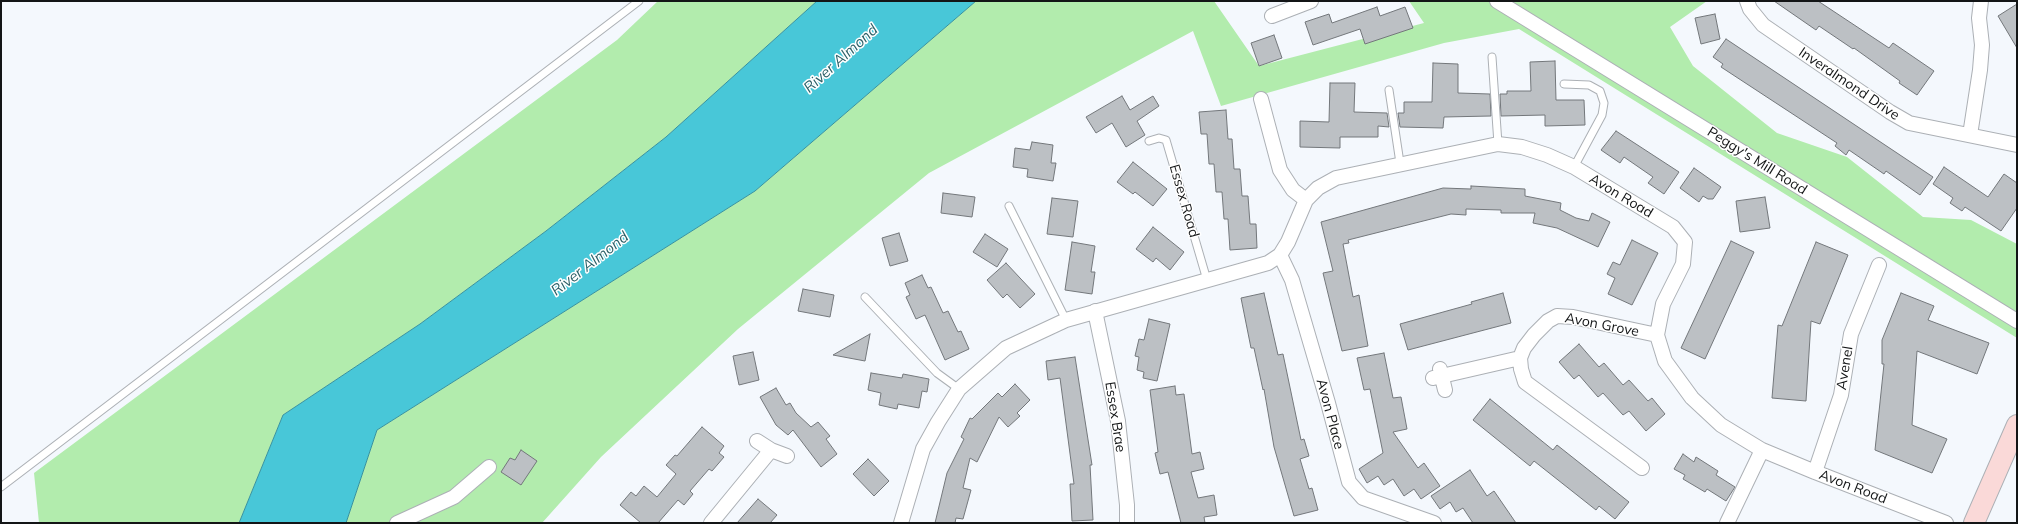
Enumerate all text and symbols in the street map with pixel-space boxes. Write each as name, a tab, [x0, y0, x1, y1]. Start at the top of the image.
water label: River Almond	[800, 21, 882, 97]
street label: Inveralmond Drive	[1795, 44, 1903, 124]
street label: Peggy's Mill Road	[1704, 124, 1810, 198]
street label: Essex Road	[1166, 163, 1202, 239]
street label: Avon Road	[1586, 170, 1656, 222]
water label: River Almond	[548, 228, 632, 300]
street label: Avon Grove	[1564, 310, 1640, 340]
street label: Avenel	[1833, 345, 1857, 391]
street label: Avon Place	[1313, 377, 1347, 451]
street label: Essex Brae	[1101, 380, 1129, 454]
street label: Avon Road	[1817, 466, 1889, 508]

